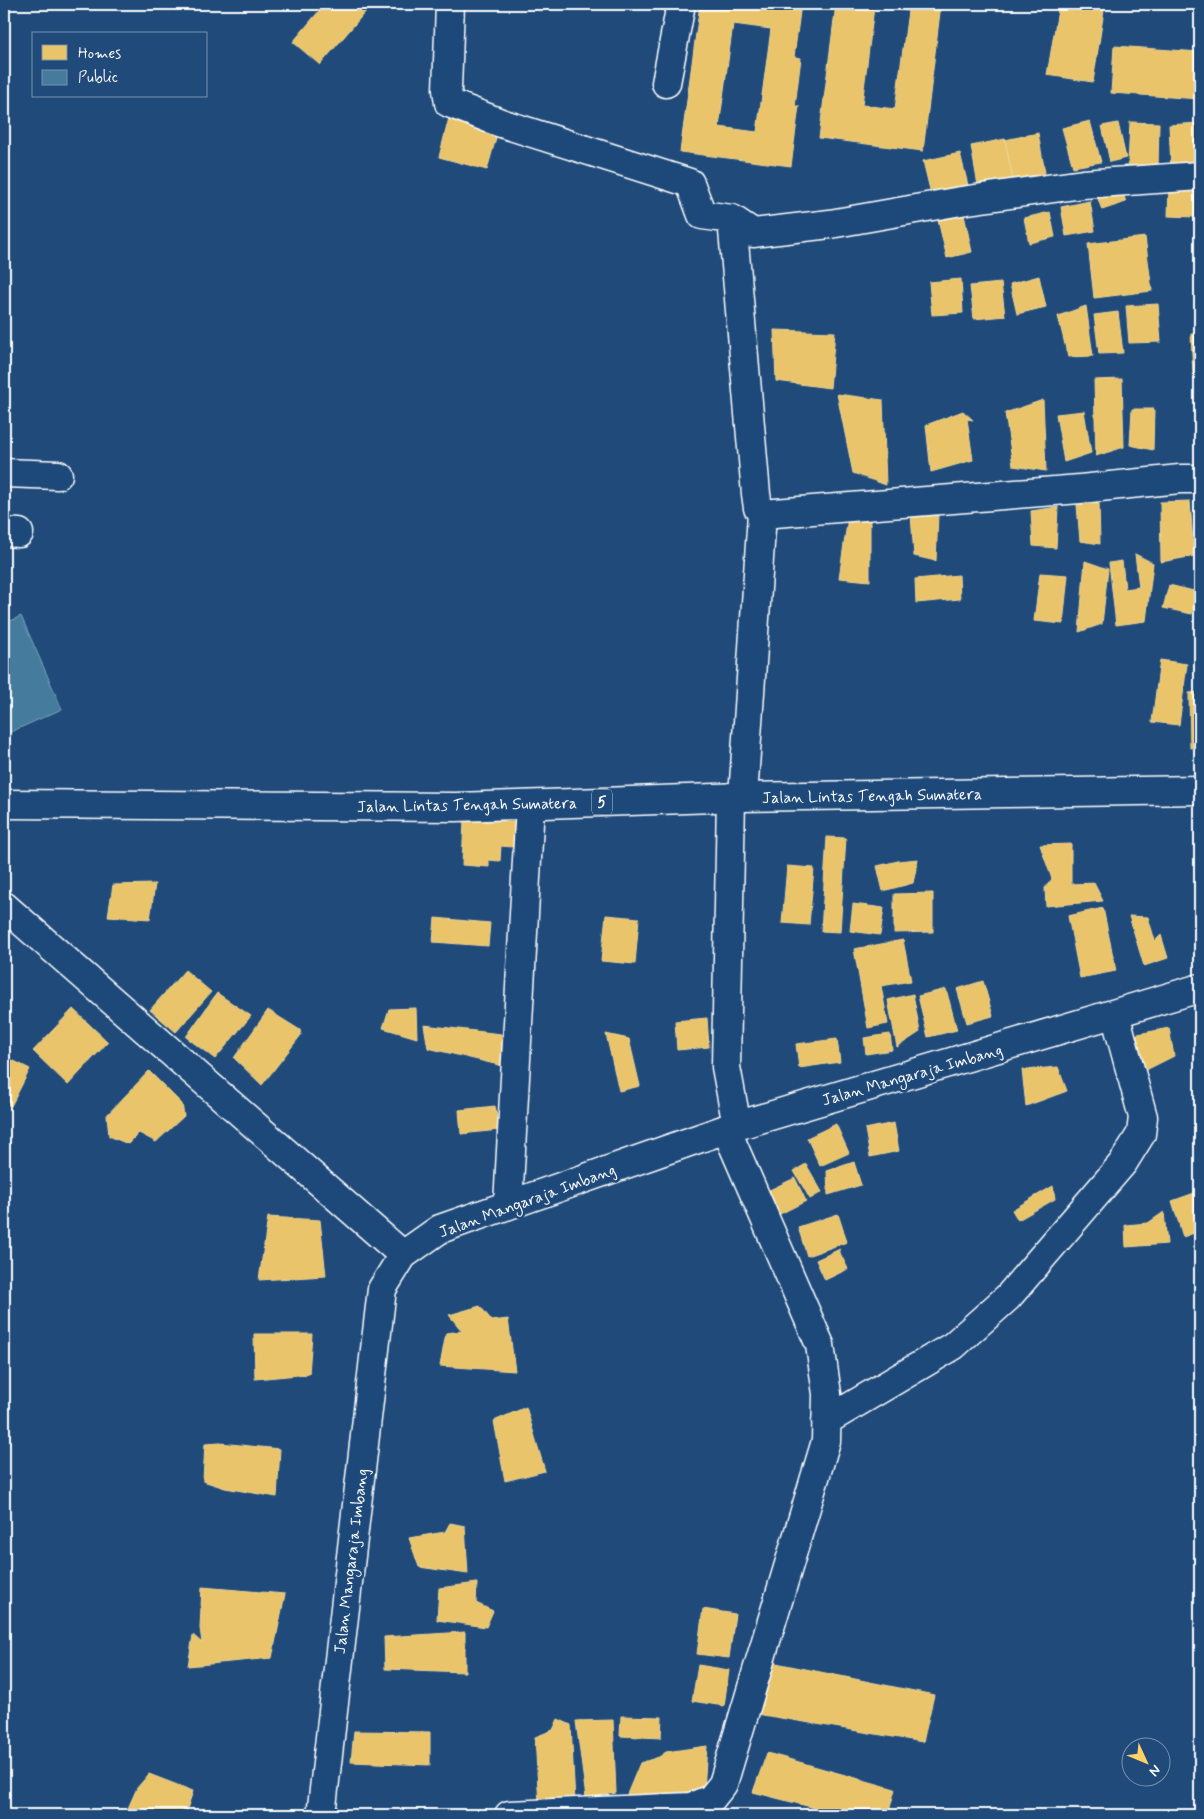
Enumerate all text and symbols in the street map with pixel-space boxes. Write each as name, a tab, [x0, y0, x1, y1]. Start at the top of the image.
legend	[32, 32, 208, 98]
text: Homes	[78, 44, 121, 64]
text: Public	[78, 68, 118, 88]
street label: Jalan Lintas Tengah Sumatera	[762, 784, 982, 809]
road number: 5	[592, 790, 612, 814]
street label: Jalan Lintas Tengah Sumatera	[357, 793, 577, 818]
street label: Jalan Mangaraja Imbang	[820, 1040, 1005, 1112]
street label: Jalan Mangaraja Imbang	[436, 1160, 619, 1244]
street label: Jalan Mangaraja Imbang	[330, 1467, 374, 1655]
north arrow	[1122, 1736, 1172, 1786]
text: N	[1145, 1761, 1164, 1780]

